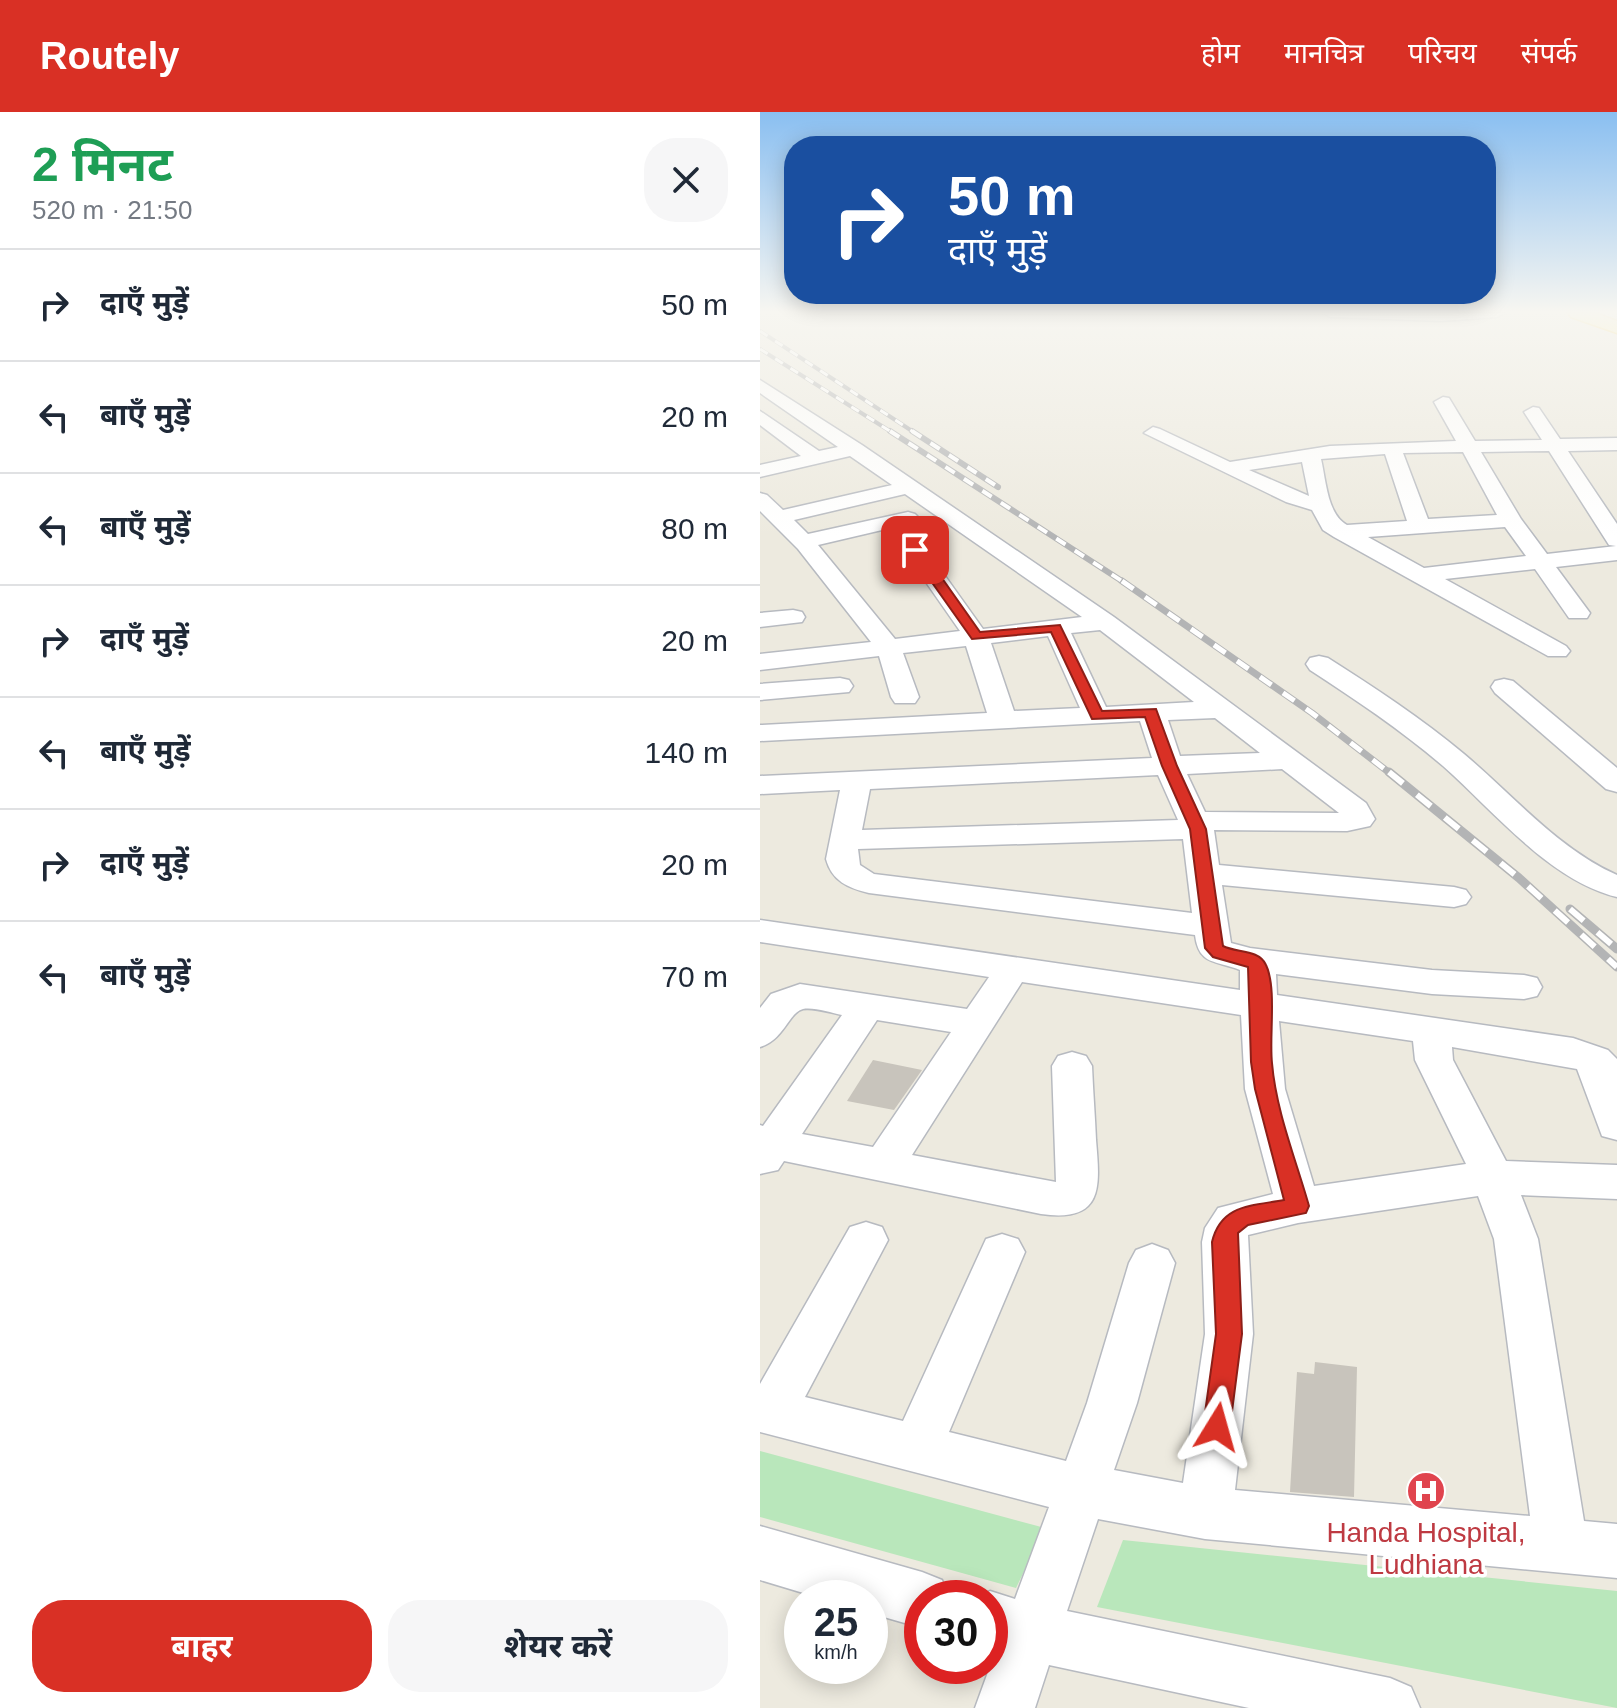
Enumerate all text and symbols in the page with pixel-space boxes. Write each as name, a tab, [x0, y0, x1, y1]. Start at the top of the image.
text: Routely	[40, 35, 179, 77]
text: होम	[1201, 38, 1240, 69]
text: मानचित्र	[1284, 38, 1364, 69]
text: परिचय	[1408, 38, 1477, 69]
text: संपर्क	[1521, 38, 1577, 69]
text: 2 मिनट	[32, 138, 173, 191]
button: close	[644, 138, 728, 222]
text: 50 m	[948, 164, 1076, 227]
icon: right	[816, 168, 920, 272]
text: 520 m · 21:50	[32, 195, 192, 225]
text: दाएँ मुड़ें	[948, 230, 1047, 271]
icon: right	[32, 283, 76, 327]
text: दाएँ मुड़ें	[100, 286, 189, 319]
text: 50 m	[661, 288, 728, 321]
icon: left	[32, 395, 76, 439]
text: बाएँ मुड़ें	[100, 398, 191, 431]
text: 20 m	[661, 400, 728, 433]
icon: left	[32, 507, 76, 551]
text: बाएँ मुड़ें	[100, 510, 191, 543]
text: 80 m	[661, 512, 728, 545]
pin	[881, 516, 949, 584]
icon: arrive	[893, 528, 937, 572]
icon: right	[32, 619, 76, 663]
text: दाएँ मुड़ें	[100, 622, 189, 655]
text: 20 m	[661, 624, 728, 657]
icon: left	[32, 731, 76, 775]
text: बाएँ मुड़ें	[100, 734, 191, 767]
text: 140 m	[645, 736, 728, 769]
icon: right	[32, 843, 76, 887]
text: दाएँ मुड़ें	[100, 846, 189, 879]
text: 20 m	[661, 848, 728, 881]
icon: left	[32, 955, 76, 999]
text: बाएँ मुड़ें	[100, 958, 191, 991]
text: 70 m	[661, 960, 728, 993]
position arrow	[1175, 1385, 1259, 1469]
hospital icon: Handa Hospital, Ludhiana	[1405, 1470, 1447, 1512]
place label: Handa Hospital, Ludhiana	[1326, 1517, 1526, 1580]
speed limit sign: 30	[904, 1580, 1008, 1684]
button: बाहर	[32, 1600, 372, 1692]
button: शेयर करें	[388, 1600, 728, 1692]
text: 25	[814, 1600, 858, 1644]
text: km/h	[814, 1641, 858, 1663]

